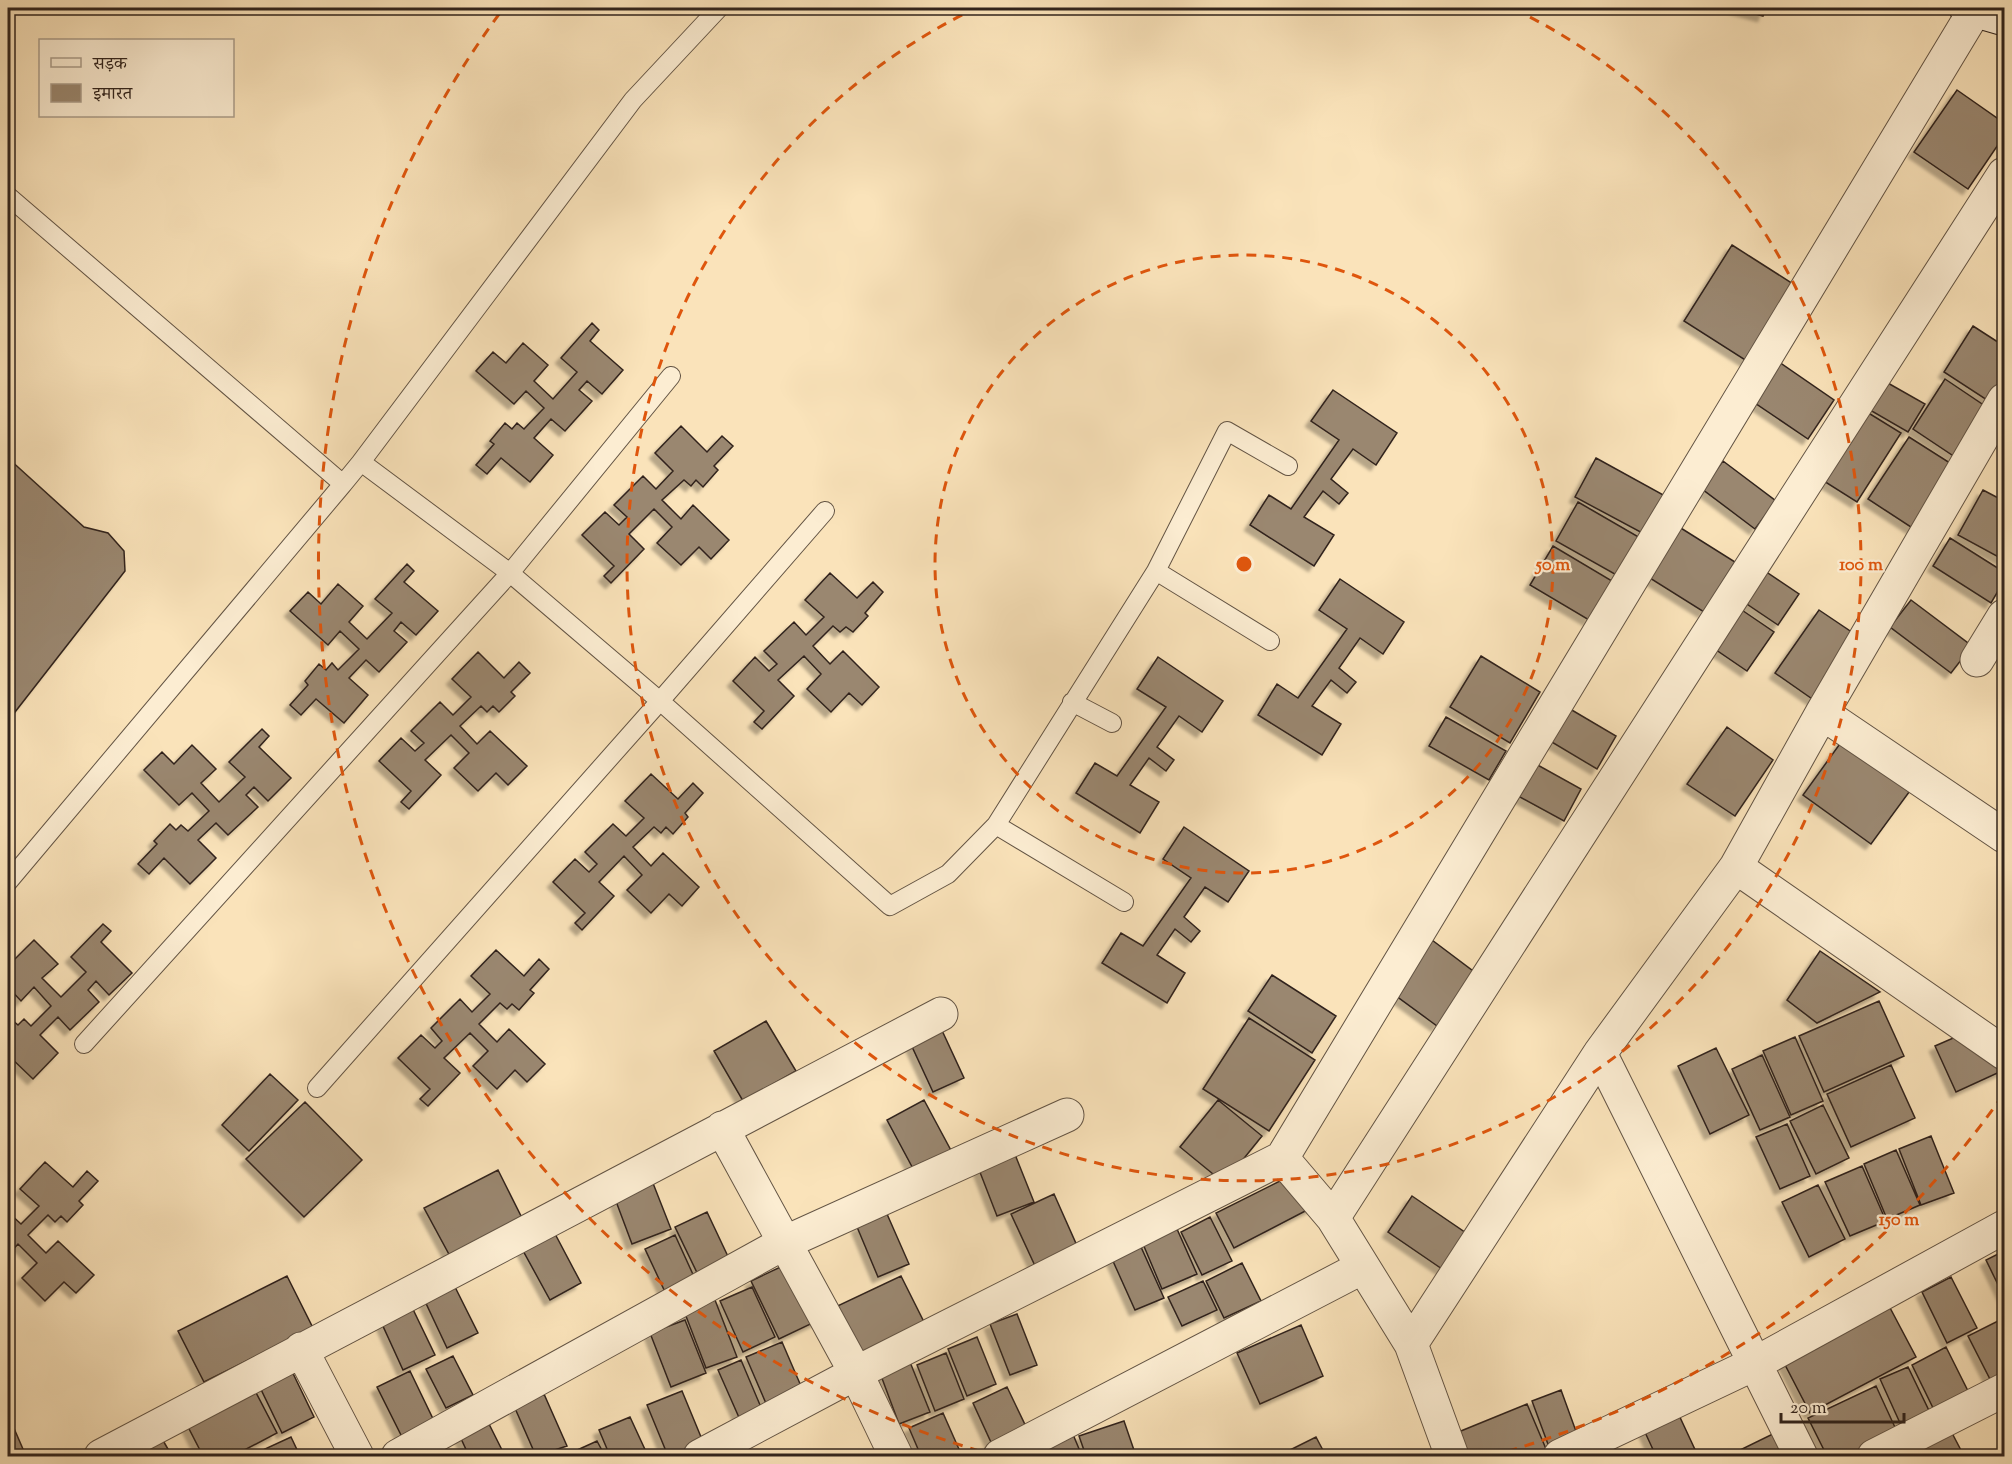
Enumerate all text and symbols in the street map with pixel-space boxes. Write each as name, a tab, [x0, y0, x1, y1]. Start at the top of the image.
legend	[39, 39, 234, 117]
text: सड़क	[92, 52, 128, 78]
text: इमारत	[92, 82, 133, 108]
text: 50 m	[1534, 553, 1570, 579]
text: 100 m	[1839, 553, 1883, 579]
centre of rings	[1234, 554, 1254, 574]
text: 150 m	[1879, 1208, 1919, 1234]
scale bar	[1781, 1386, 1904, 1424]
text: 20 m	[1790, 1396, 1827, 1422]

